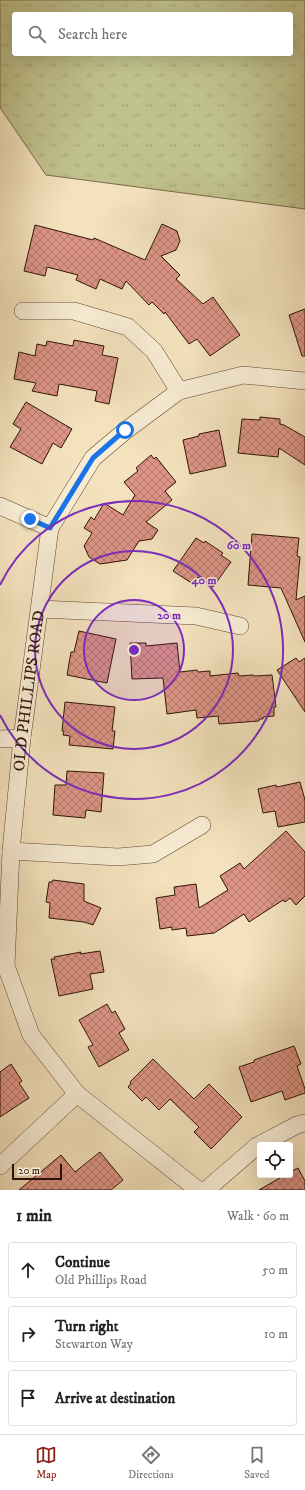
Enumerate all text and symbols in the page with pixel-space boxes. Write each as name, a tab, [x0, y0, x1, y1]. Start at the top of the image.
search box	[12, 12, 293, 56]
icon: search	[26, 23, 48, 45]
text: Search here	[58, 25, 127, 44]
route start	[116, 421, 134, 439]
route end	[21, 510, 39, 528]
text: 60 m	[227, 538, 251, 553]
text: 40 m	[191, 573, 216, 588]
text: 20 m	[157, 608, 181, 623]
street label: OLD PHILLIPS ROAD	[9, 609, 49, 772]
centre of rings	[127, 643, 141, 657]
map controls	[257, 1142, 293, 1178]
button: locate	[257, 1142, 293, 1178]
scale bar	[12, 1162, 62, 1181]
text: 20 m	[18, 1164, 40, 1178]
text: 1 min	[16, 1205, 52, 1227]
text: Walk · 60 m	[227, 1208, 289, 1224]
text: Continue	[55, 1253, 110, 1272]
icon: ahead	[17, 1259, 39, 1281]
text: 50 m	[262, 1262, 288, 1278]
text: Old Phillips Road	[55, 1272, 147, 1288]
text: Turn right	[55, 1317, 118, 1336]
icon: right	[17, 1323, 39, 1345]
text: 10 m	[264, 1326, 288, 1342]
text: Stewarton Way	[55, 1336, 133, 1352]
icon: arrive	[17, 1387, 39, 1409]
text: Arrive at destination	[55, 1389, 175, 1408]
tab: Map	[35, 1444, 57, 1482]
tab: Directions	[128, 1444, 174, 1482]
tab: Saved	[244, 1444, 270, 1482]

